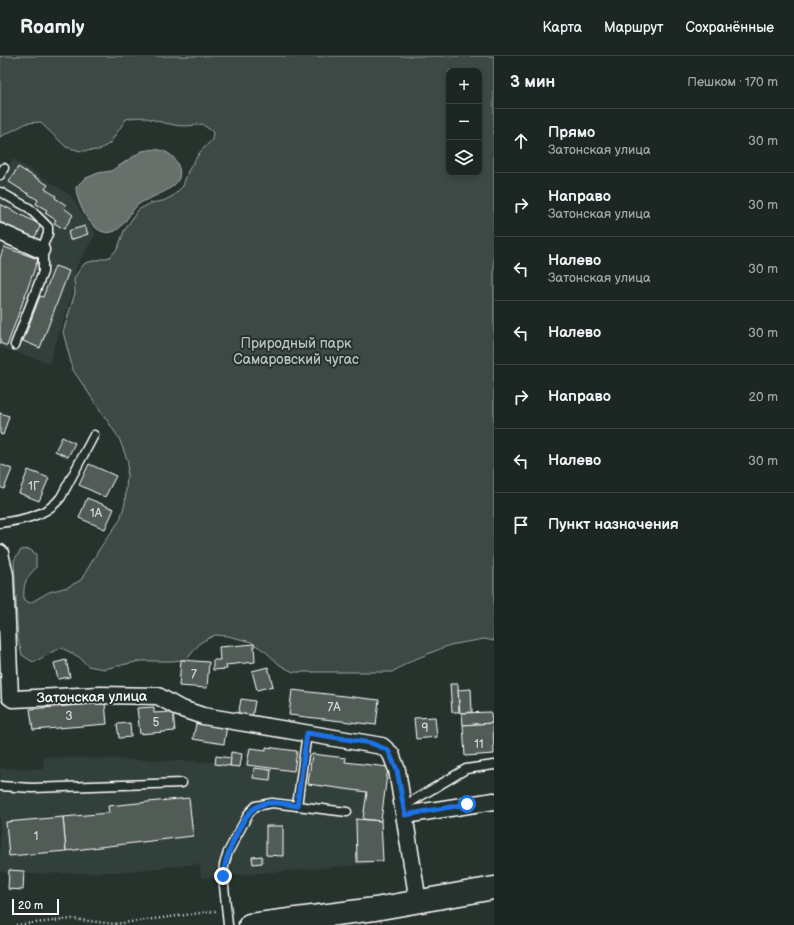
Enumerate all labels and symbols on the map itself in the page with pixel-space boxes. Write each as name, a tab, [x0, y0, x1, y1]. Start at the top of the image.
park label: Природный парк Самаровский чугас	[233, 335, 359, 368]
house number: 1Г	[28, 479, 40, 494]
house number: 1А	[90, 506, 103, 521]
house number: 7	[191, 667, 197, 682]
street label: Затонская улица	[37, 688, 148, 706]
house number: 7А	[327, 700, 341, 715]
house number: 3	[65, 709, 73, 724]
house number: 5	[153, 715, 160, 730]
house number: 9	[422, 721, 429, 736]
house number: 11	[474, 737, 484, 752]
route start	[458, 795, 476, 813]
house number: 1	[34, 829, 38, 844]
route end	[214, 867, 232, 885]
scale bar	[12, 897, 59, 916]

